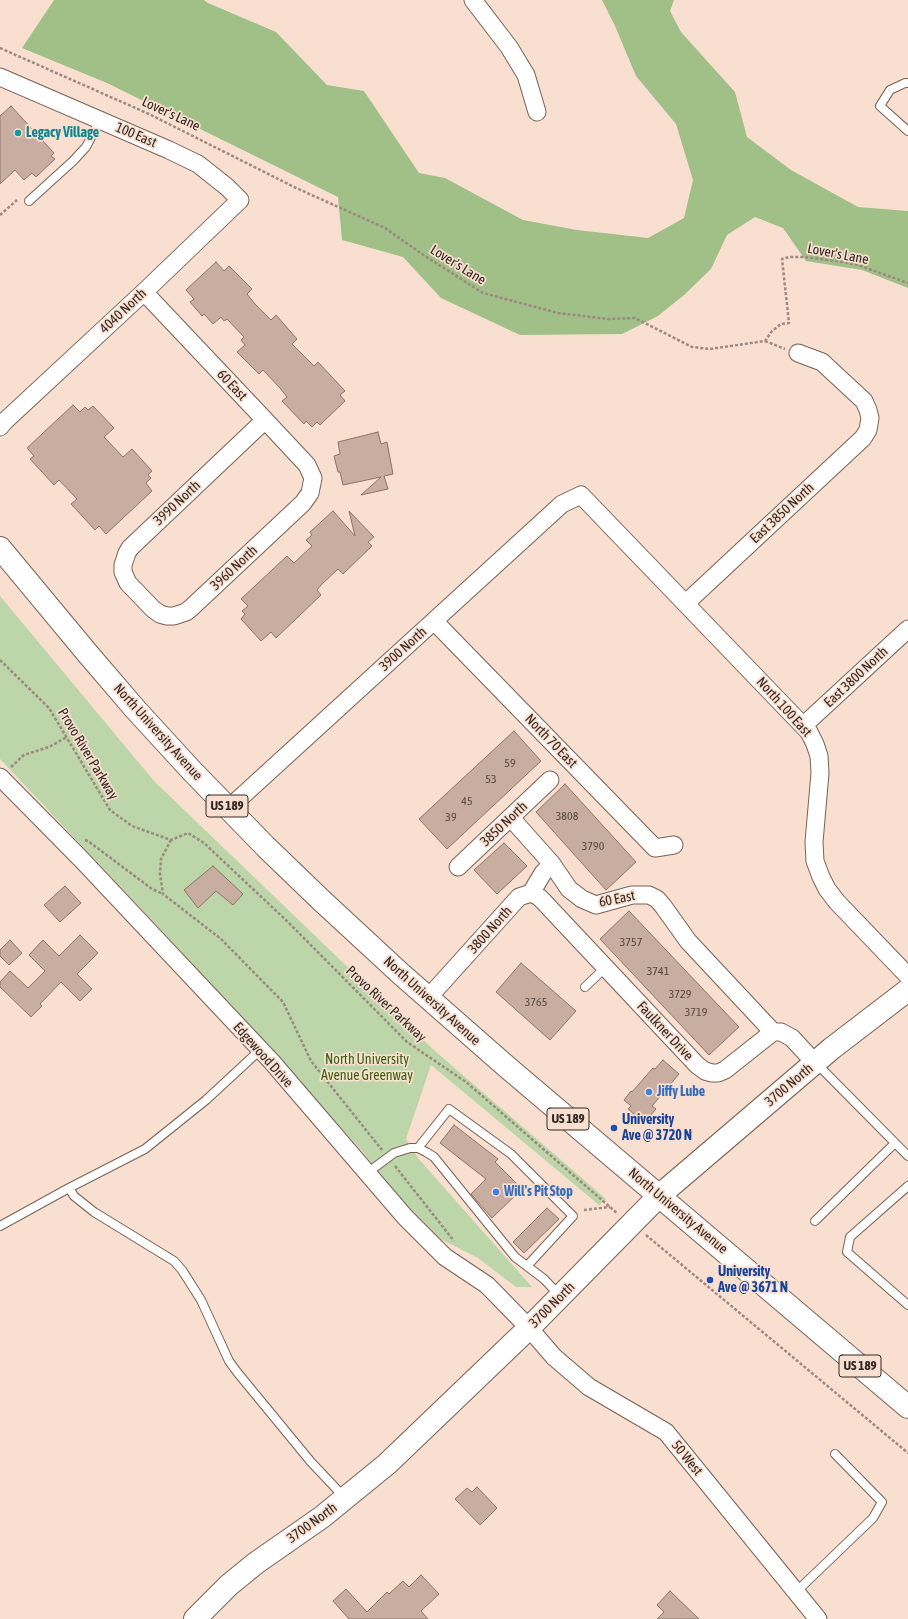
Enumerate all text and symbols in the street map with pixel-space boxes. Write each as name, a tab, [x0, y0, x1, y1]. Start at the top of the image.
street label: Lover's Lane	[139, 93, 203, 135]
street label: 100 East	[113, 119, 159, 151]
place label: Legacy Village	[26, 125, 99, 141]
marker: Legacy Village	[13, 128, 23, 138]
street label: Lover's Lane	[806, 240, 870, 268]
street label: Lover's Lane	[427, 241, 489, 289]
street label: 4040 North	[96, 285, 150, 337]
street label: 60 East	[213, 366, 251, 404]
street label: 3990 North	[150, 477, 204, 529]
street label: East 3850 North	[747, 479, 817, 547]
street label: 3960 North	[207, 542, 261, 594]
street label: 3900 North	[376, 623, 430, 675]
street label: East 3800 North	[821, 643, 891, 711]
street label: North 100 East	[753, 674, 815, 740]
street label: North University Avenue	[110, 680, 206, 784]
street label: Provo River Parkway	[54, 705, 122, 803]
street label: North 70 East	[521, 711, 581, 771]
house number: 59	[504, 756, 516, 770]
house number: 53	[485, 772, 497, 786]
house number: 45	[461, 794, 473, 808]
road number: US 189	[206, 795, 248, 817]
street label: 3850 North	[477, 798, 531, 850]
house number: 3808	[556, 809, 578, 823]
house number: 39	[445, 810, 457, 824]
house number: 3790	[582, 839, 604, 853]
street label: 60 East	[597, 887, 637, 911]
street label: 3800 North	[464, 903, 516, 957]
house number: 3757	[620, 935, 642, 949]
street label: North University Avenue	[380, 953, 484, 1049]
street label: Provo River Parkway	[342, 963, 430, 1045]
house number: 3741	[647, 964, 669, 978]
house number: 3729	[669, 987, 691, 1001]
house number: 3765	[525, 995, 547, 1009]
street label: Faulkner Drive	[633, 998, 697, 1064]
house number: 3719	[685, 1005, 707, 1019]
street label: Edgewood Drive	[229, 1019, 297, 1091]
park label: North University Avenue Greenway	[321, 1052, 413, 1084]
street label: 3700 North	[761, 1060, 817, 1110]
place label: Jiffy Lube	[657, 1084, 705, 1100]
marker: Jiffy Lube	[644, 1087, 654, 1097]
road number: US 189	[547, 1108, 589, 1130]
place label: University Ave @ 3720 N	[622, 1112, 692, 1144]
marker: University Ave @ 3720 N	[609, 1123, 619, 1133]
street label: North University Avenue	[625, 1165, 731, 1257]
place label: Will's Pit Stop	[504, 1184, 573, 1200]
marker: Will's Pit Stop	[491, 1187, 501, 1197]
place label: University Ave @ 3671 N	[718, 1264, 788, 1296]
marker: University Ave @ 3671 N	[705, 1275, 715, 1285]
street label: 3700 North	[526, 1279, 578, 1331]
road number: US 189	[839, 1355, 881, 1377]
street label: 50 West	[668, 1437, 706, 1479]
street label: 3700 North	[284, 1499, 340, 1547]

